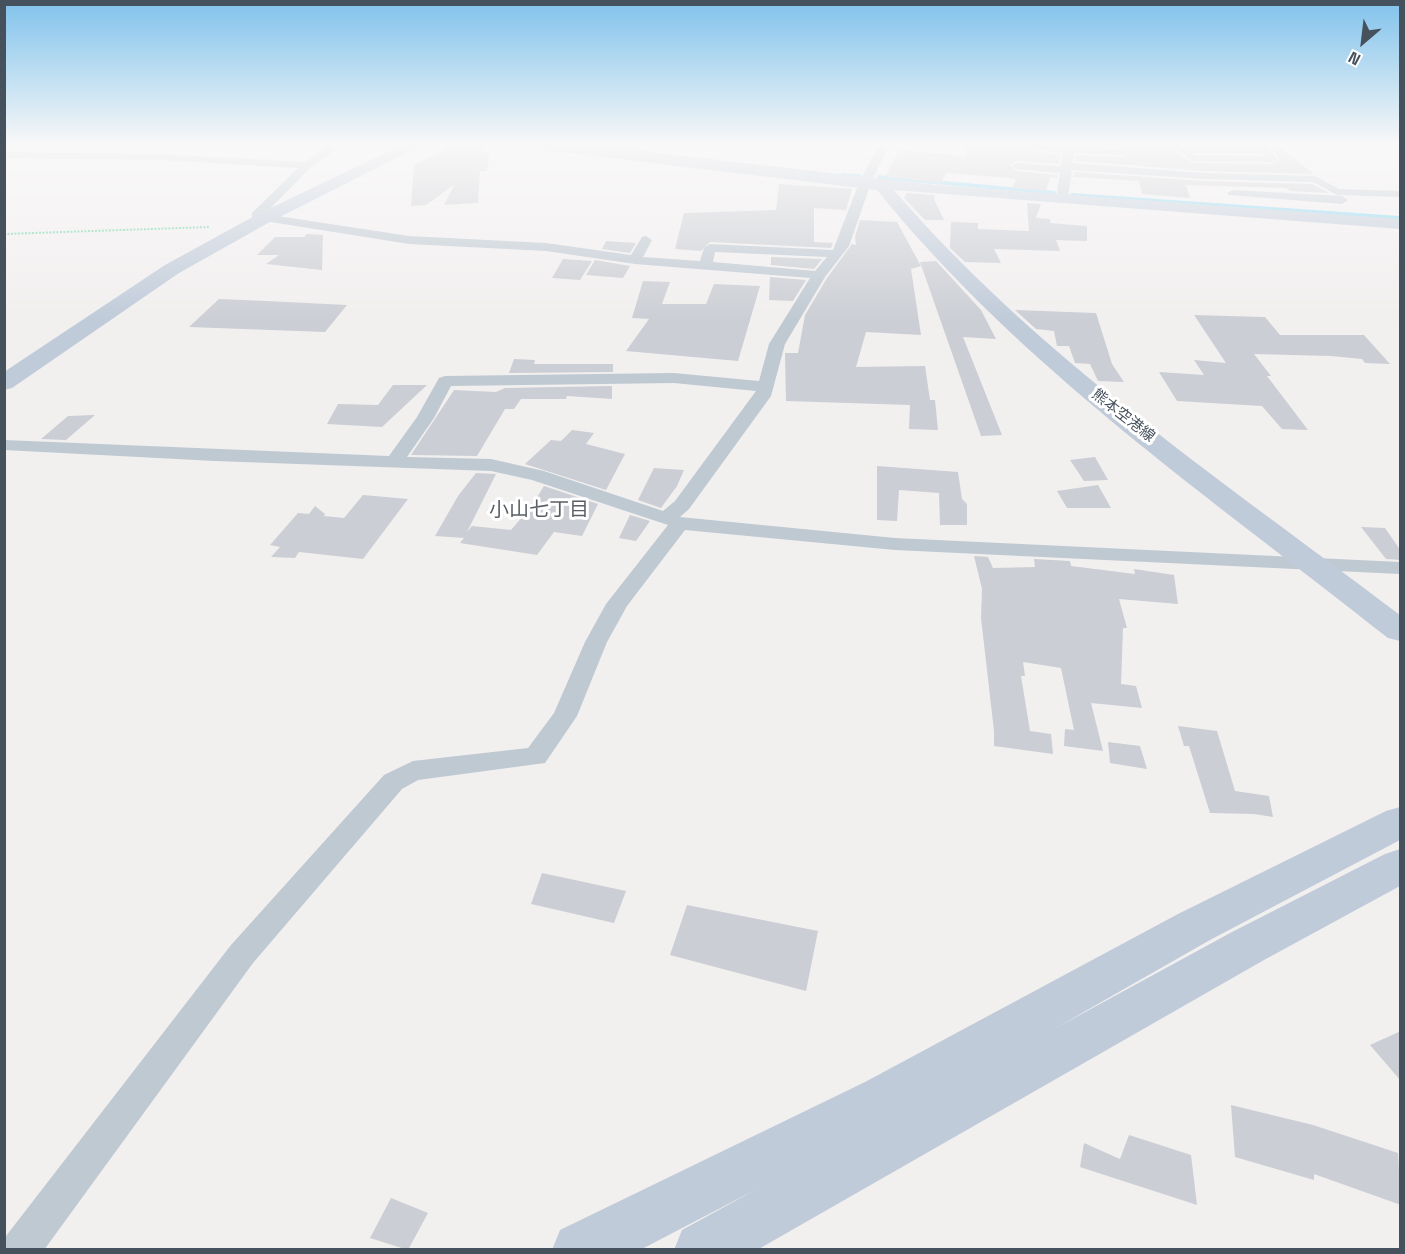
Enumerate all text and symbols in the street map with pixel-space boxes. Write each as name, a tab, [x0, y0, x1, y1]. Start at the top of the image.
north arrow	[1333, 12, 1393, 72]
text: N	[1345, 47, 1364, 70]
street label: 熊本空港線	[1088, 386, 1158, 446]
district label: 小山七丁目	[489, 499, 589, 523]

